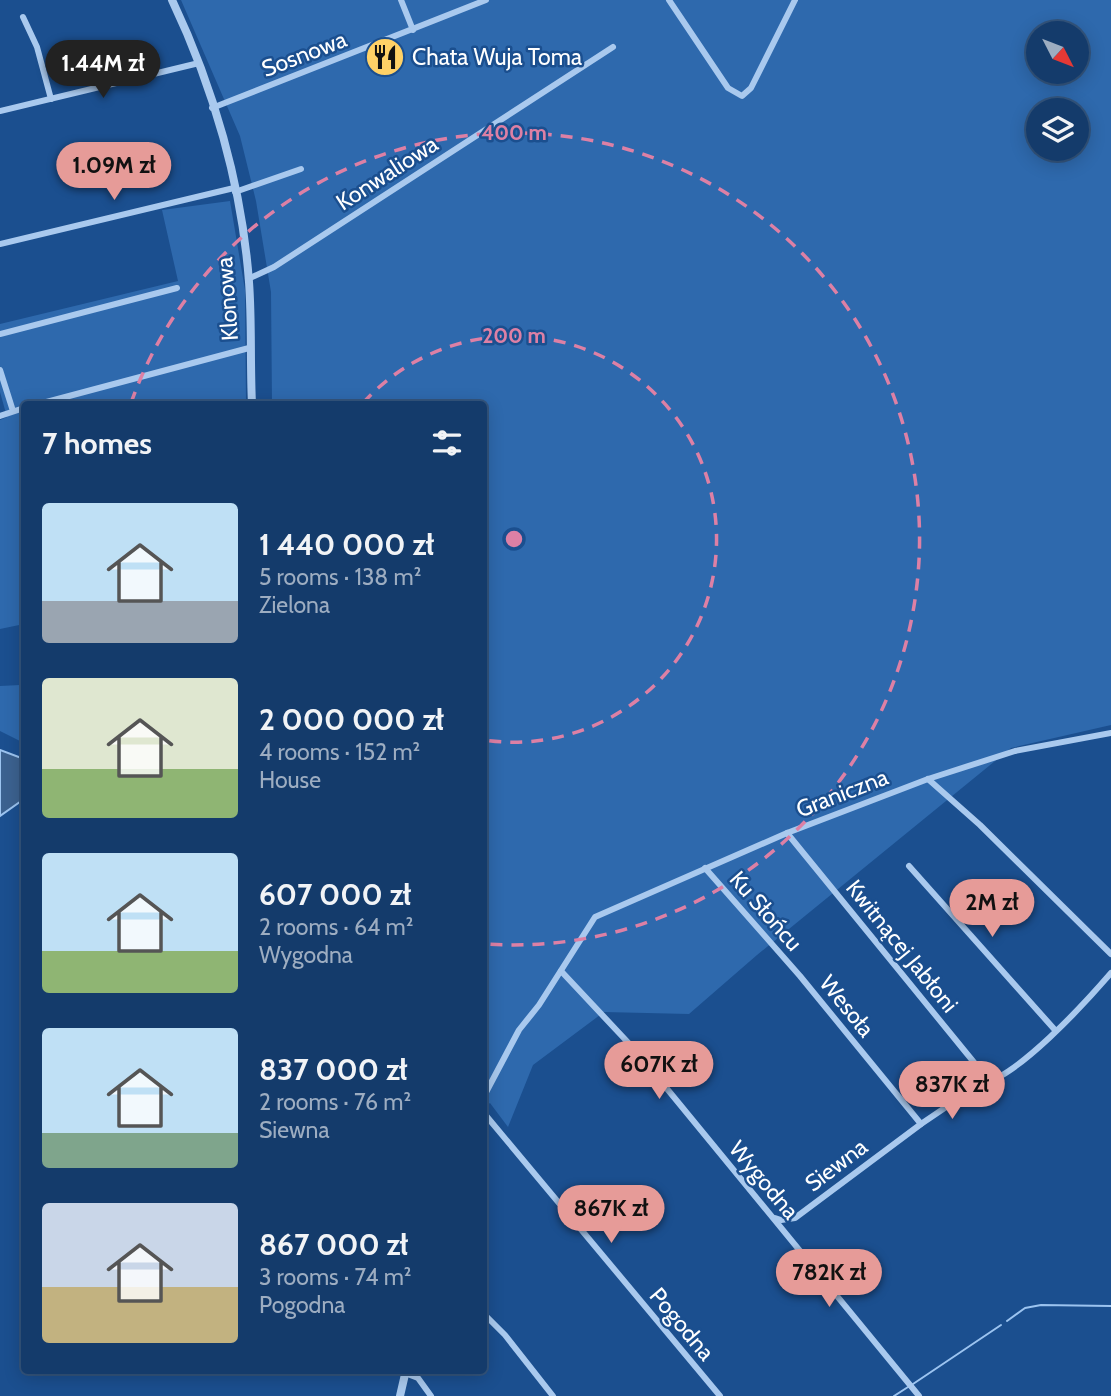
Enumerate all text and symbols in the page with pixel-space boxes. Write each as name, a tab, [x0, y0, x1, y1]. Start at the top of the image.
north arrow	[1026, 21, 1088, 84]
map controls	[1026, 21, 1089, 161]
street label: Sosnowa	[258, 25, 350, 83]
restaurant icon: Chata Wuja Toma	[364, 36, 406, 78]
pin: 1.44M zł	[31, 41, 175, 100]
place label: Chata Wuja Toma	[412, 43, 582, 71]
text: 1.44M zł	[61, 49, 145, 77]
button: layers	[1026, 98, 1089, 161]
text: 400 m	[481, 120, 547, 145]
street label: Konwaliowa	[331, 130, 443, 216]
pin: 1.09M zł	[42, 142, 186, 202]
text: 1.09M zł	[72, 151, 156, 179]
street label: Klonowa	[210, 256, 244, 342]
text: 200 m	[482, 323, 546, 348]
icon: filters	[428, 424, 466, 462]
text: 7 homes	[42, 425, 152, 462]
text: 1 440 000 zł	[259, 526, 434, 563]
centre of rings	[502, 527, 526, 551]
icon: home	[98, 531, 182, 615]
text: 5 rooms · 138 m²	[259, 563, 421, 591]
text: Zielona	[259, 591, 330, 619]
text: 2 000 000 zł	[259, 701, 444, 738]
icon: home	[98, 706, 182, 790]
text: 4 rooms · 152 m²	[259, 738, 420, 766]
street label: Graniczna	[792, 763, 892, 823]
text: House	[259, 766, 321, 794]
street label: Ku Słońcu	[724, 865, 808, 957]
street label: Kwitnącej Jabłoni	[840, 874, 964, 1018]
text: 607 000 zł	[259, 876, 411, 913]
pin: 2M zł	[943, 880, 1041, 939]
icon: home	[98, 881, 182, 965]
text: 2M zł	[965, 888, 1019, 916]
text: 2 rooms · 64 m²	[259, 913, 413, 941]
text: Wygodna	[259, 941, 353, 969]
street label: Wesoła	[814, 969, 880, 1043]
pin: 607K zł	[594, 1042, 724, 1101]
text: 607K zł	[620, 1050, 698, 1078]
text: 837 000 zł	[259, 1051, 408, 1088]
icon: home	[98, 1056, 182, 1140]
pin: 837K zł	[887, 1062, 1017, 1121]
text: 837K zł	[915, 1070, 989, 1098]
text: 2 rooms · 76 m²	[259, 1088, 411, 1116]
text: Siewna	[259, 1116, 330, 1144]
street label: Siewna	[799, 1133, 873, 1197]
street label: Wygodna	[723, 1135, 805, 1225]
pin: 867K zł	[546, 1186, 676, 1245]
text: 867K zł	[574, 1194, 648, 1222]
text: 867 000 zł	[259, 1226, 408, 1263]
icon: home	[98, 1231, 182, 1315]
pin: 782K zł	[764, 1250, 894, 1309]
text: 782K zł	[792, 1258, 866, 1286]
text: 3 rooms · 74 m²	[259, 1263, 411, 1291]
street label: Pogodna	[644, 1282, 720, 1366]
text: Pogodna	[259, 1291, 345, 1319]

